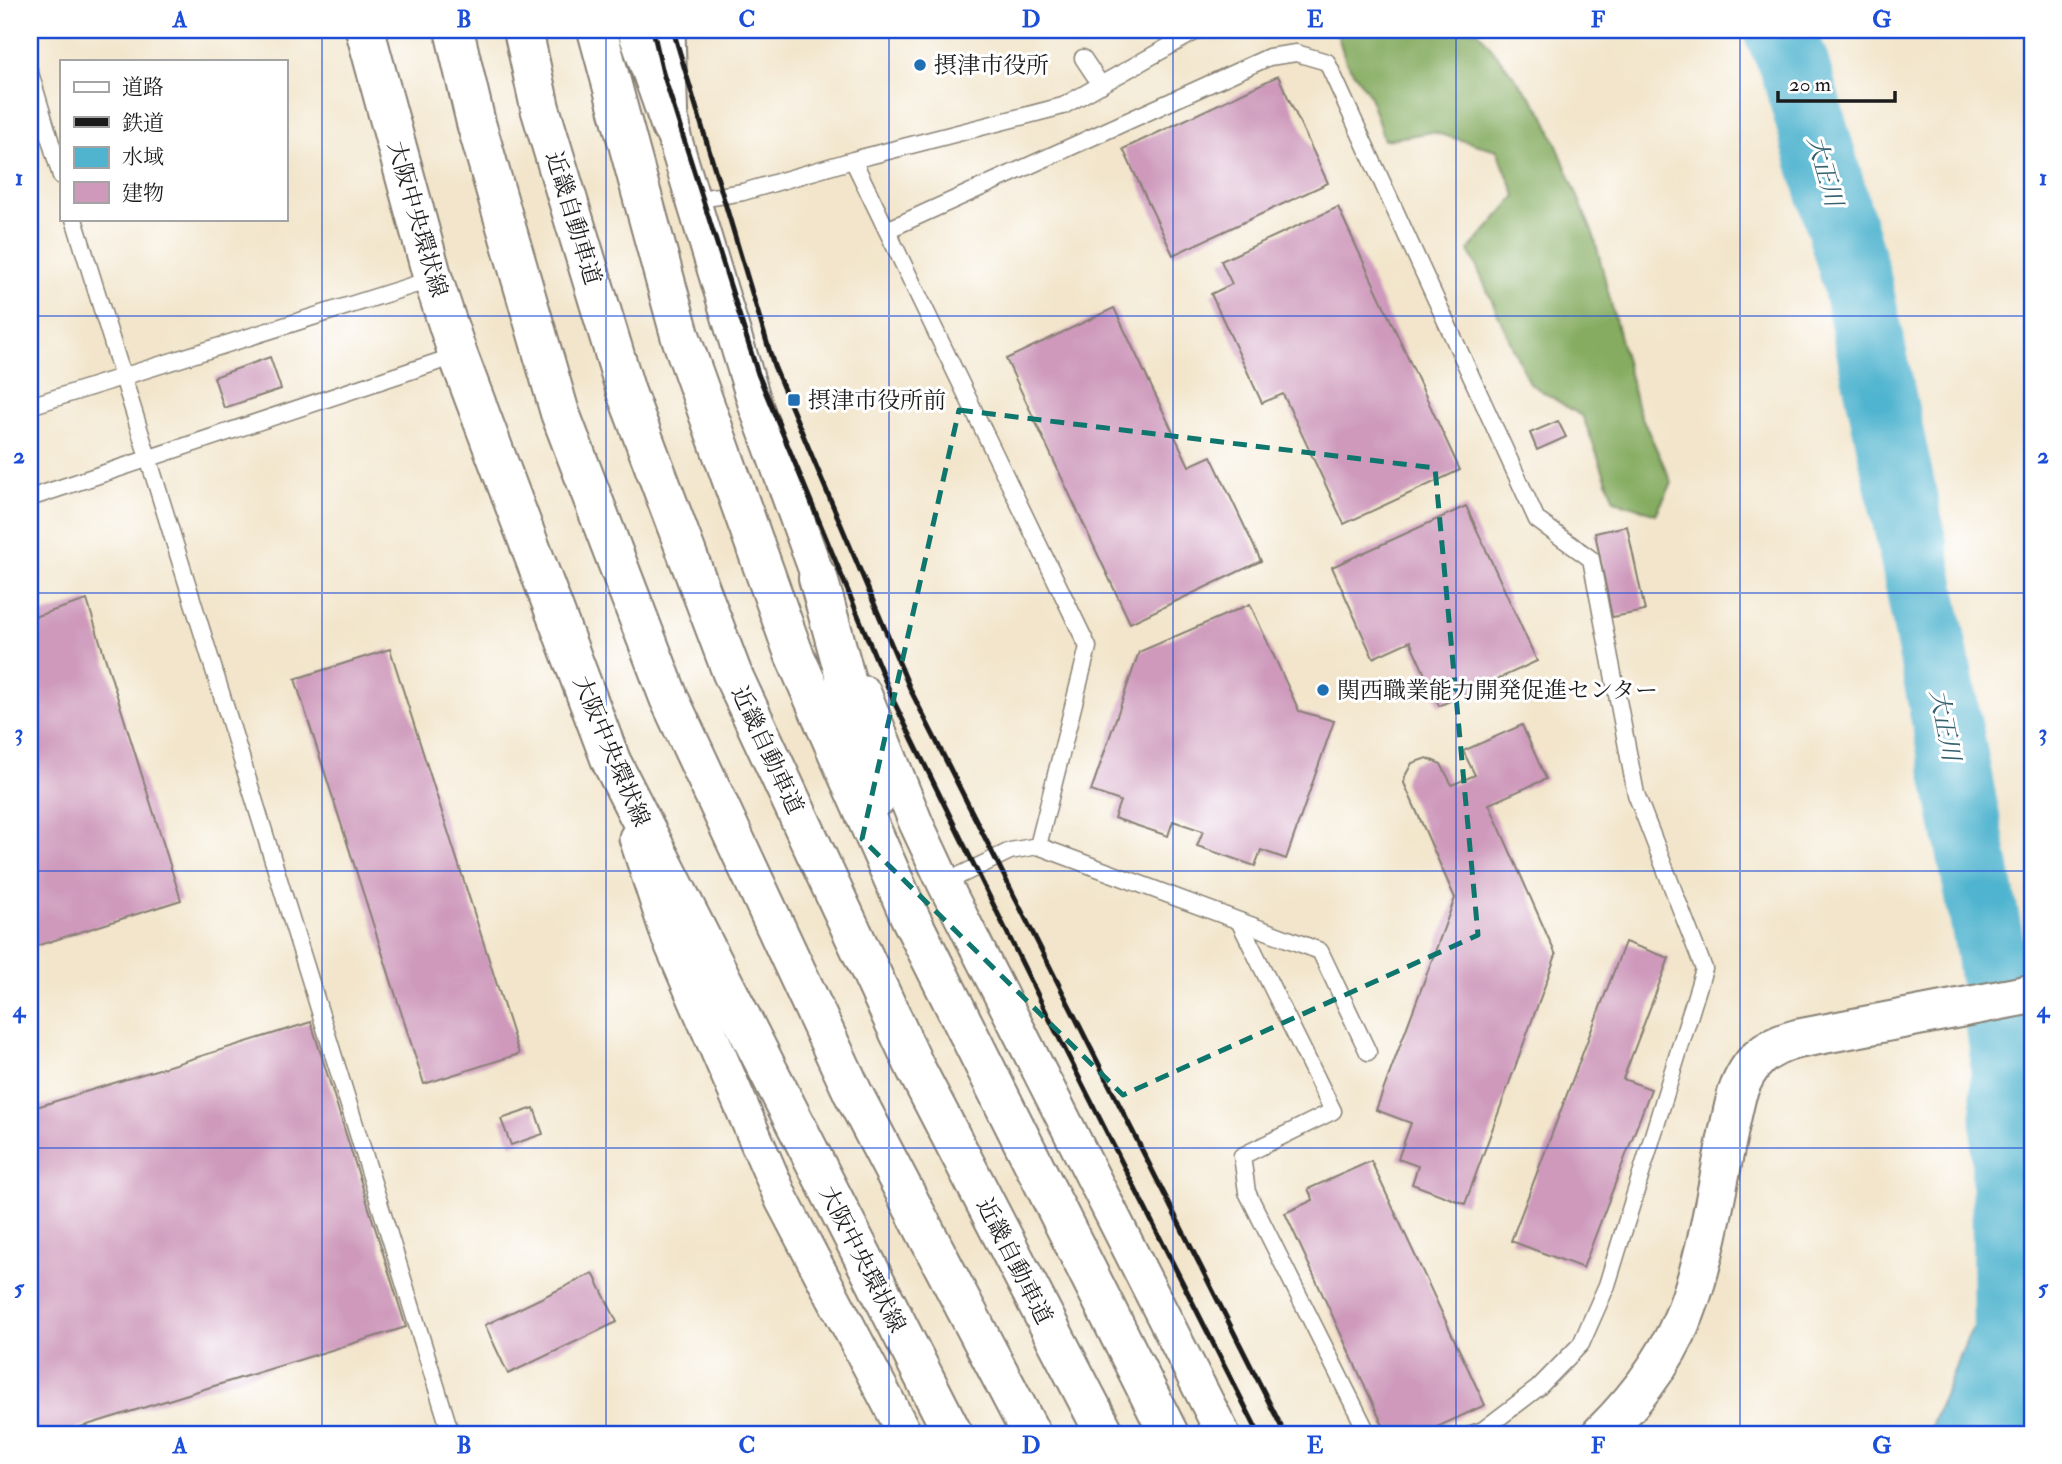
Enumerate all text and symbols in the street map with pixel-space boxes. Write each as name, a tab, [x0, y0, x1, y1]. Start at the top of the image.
text: A	[172, 5, 188, 34]
text: B	[456, 5, 472, 34]
text: C	[739, 5, 755, 34]
text: D	[1022, 5, 1040, 34]
text: E	[1307, 5, 1324, 34]
text: F	[1591, 5, 1606, 34]
text: G	[1872, 5, 1892, 34]
place label: 摂津市役所	[934, 51, 1049, 80]
marker: 摂津市役所	[912, 57, 928, 73]
legend	[60, 60, 287, 220]
scale bar	[1778, 60, 1896, 104]
text: 20 m	[1789, 71, 1831, 98]
text: 道路	[122, 74, 164, 101]
text: 鉄道	[122, 110, 164, 137]
water label: 大正川	[1800, 132, 1850, 213]
street label: 大阪中央環状線	[381, 138, 454, 301]
text: 水域	[122, 144, 164, 171]
street label: 近畿自動車道	[539, 148, 608, 288]
text: 1	[15, 163, 23, 192]
text: 1	[2039, 163, 2047, 192]
text: 建物	[122, 180, 164, 207]
place label: 摂津市役所前	[808, 386, 946, 415]
marker: 摂津市役所前	[786, 392, 802, 408]
text: 2	[13, 441, 25, 470]
text: 2	[2037, 441, 2049, 470]
street label: 大阪中央環状線	[567, 671, 656, 831]
place label: 関西職業能力開発促進センター	[1337, 676, 1658, 705]
street label: 近畿自動車道	[725, 682, 810, 819]
marker: 関西職業能力開発促進センター	[1315, 682, 1331, 698]
water label: 大正川	[1922, 687, 1967, 766]
text: 3	[15, 718, 23, 747]
text: 3	[2039, 718, 2047, 747]
text: 4	[12, 995, 27, 1024]
text: 4	[2036, 995, 2051, 1024]
street label: 大阪中央環状線	[813, 1181, 912, 1338]
street label: 近畿自動車道	[970, 1193, 1059, 1329]
text: 5	[14, 1273, 25, 1302]
text: 5	[2038, 1273, 2049, 1302]
text: A	[172, 1431, 188, 1460]
text: B	[456, 1431, 472, 1460]
text: C	[739, 1431, 755, 1460]
text: D	[1022, 1431, 1040, 1460]
text: E	[1307, 1431, 1324, 1460]
text: F	[1591, 1431, 1606, 1460]
text: G	[1872, 1431, 1892, 1460]

